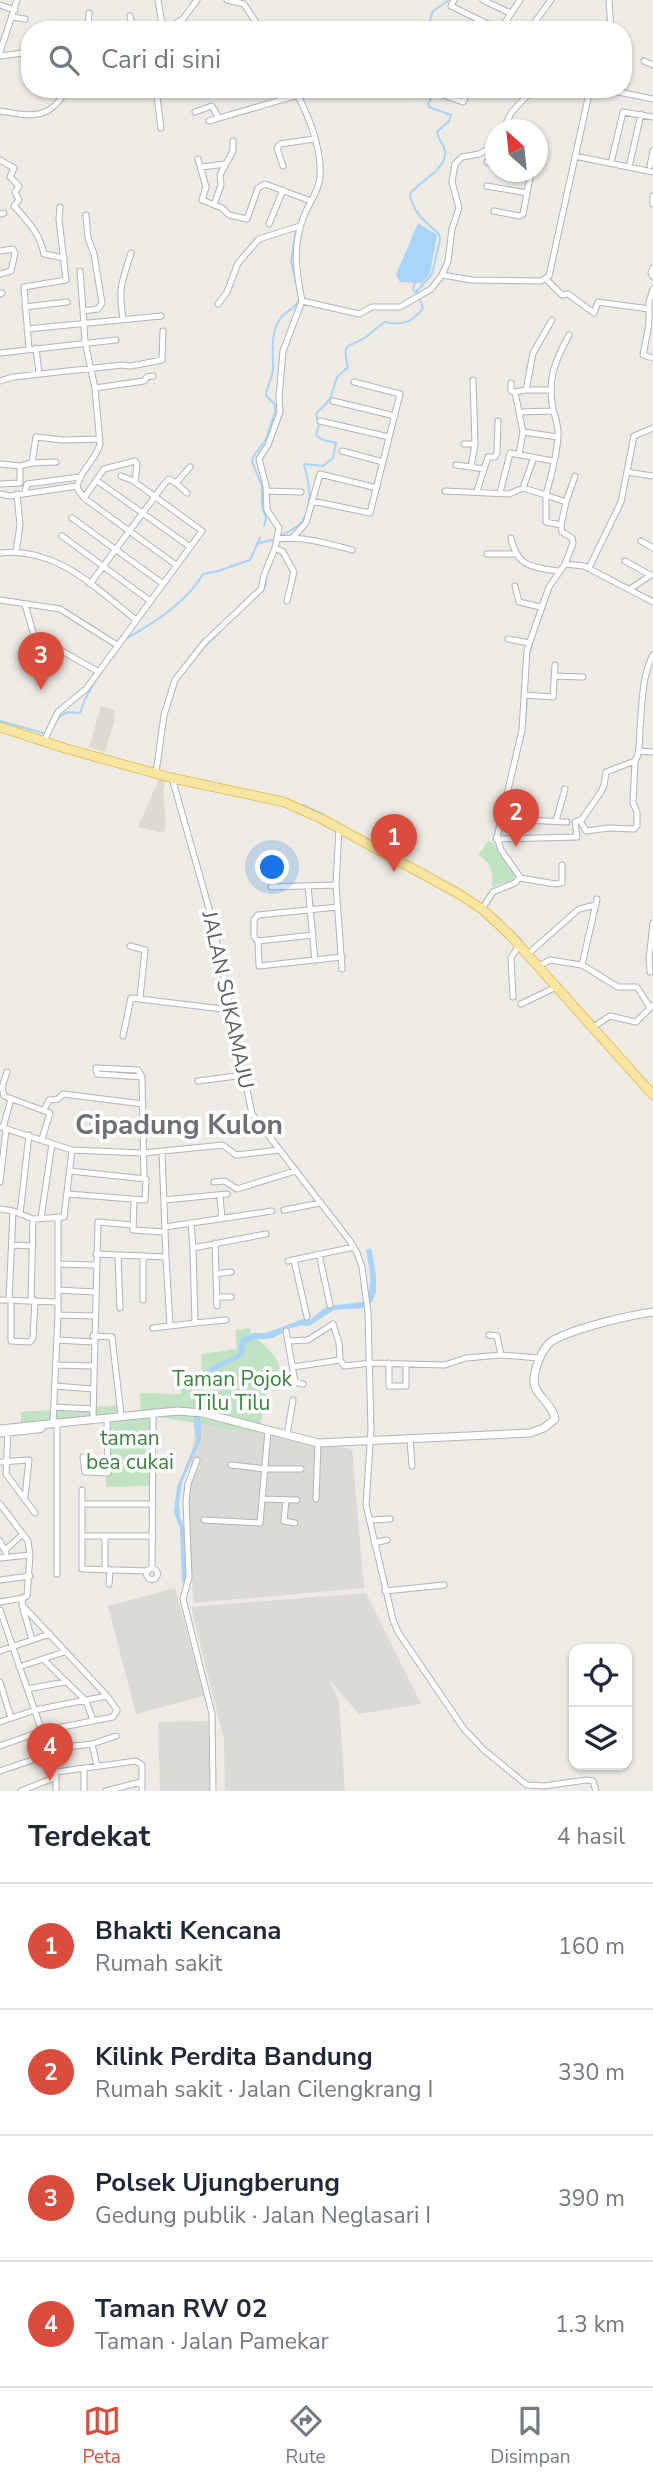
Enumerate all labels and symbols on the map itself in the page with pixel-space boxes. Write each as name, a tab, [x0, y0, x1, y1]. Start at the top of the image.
north arrow	[485, 119, 548, 182]
pin: 3	[18, 632, 64, 690]
pin: 2	[493, 789, 539, 847]
pin: 1	[371, 814, 417, 872]
your location	[255, 850, 289, 884]
street label: JALAN SUKAMAJU	[195, 908, 261, 1092]
district label: Cipadung Kulon	[75, 1106, 283, 1144]
park label: Taman Pojok Tilu Tilu	[172, 1365, 293, 1417]
park label: taman bea cukai	[86, 1424, 174, 1476]
pin: 4	[27, 1723, 73, 1781]

